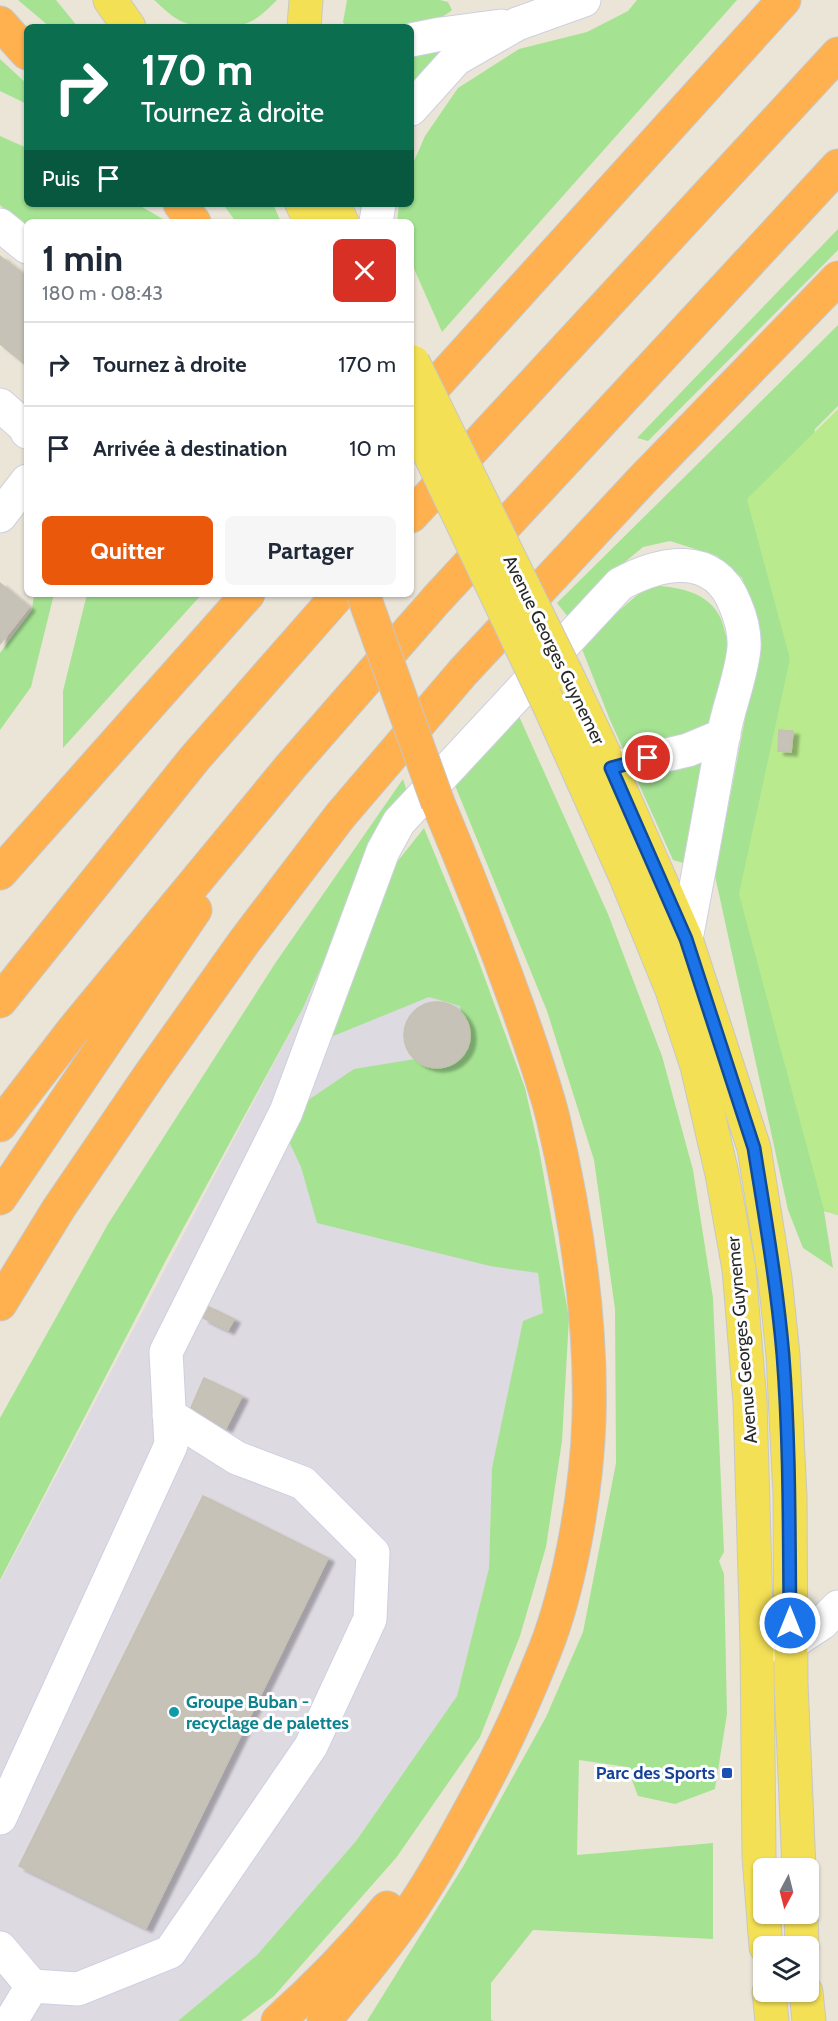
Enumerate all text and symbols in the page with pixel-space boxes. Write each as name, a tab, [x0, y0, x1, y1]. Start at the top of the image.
text: 170 m	[141, 44, 253, 96]
icon: right	[42, 48, 120, 126]
text: Tournez à droite	[141, 96, 324, 129]
icon: arrive	[92, 162, 125, 195]
text: Puis	[42, 165, 80, 192]
text: 1 min	[42, 236, 123, 280]
button: close	[333, 239, 396, 302]
text: 180 m · 08:43	[42, 281, 163, 305]
icon: right	[42, 348, 75, 381]
text: Tournez à droite	[93, 351, 247, 378]
text: 170 m	[338, 351, 396, 378]
icon: arrive	[42, 432, 75, 465]
text: Arrivée à destination	[93, 435, 287, 462]
text: 10 m	[349, 435, 396, 462]
button: Quitter	[42, 516, 213, 585]
button: Partager	[225, 516, 396, 585]
street label: Avenue Georges Guynemer	[499, 552, 610, 749]
pin	[622, 732, 673, 783]
icon: arrive	[631, 741, 664, 774]
street label: Avenue Georges Guynemer	[722, 1235, 762, 1445]
position arrow	[758, 1591, 822, 1655]
place label: Groupe Buban - recyclage de palettes	[186, 1691, 349, 1734]
marker: Groupe Buban - recyclage de palettes	[167, 1705, 181, 1719]
place label: Parc des Sports	[596, 1762, 715, 1784]
marker: Parc des Sports	[720, 1766, 734, 1780]
north arrow	[753, 1858, 819, 1924]
map controls	[753, 1858, 819, 2002]
button: layers	[753, 1936, 819, 2002]

